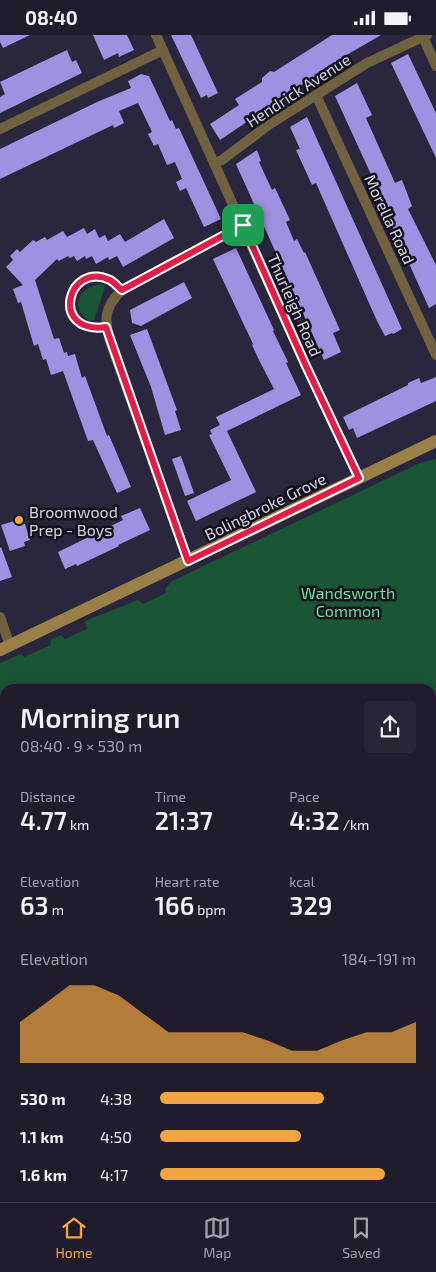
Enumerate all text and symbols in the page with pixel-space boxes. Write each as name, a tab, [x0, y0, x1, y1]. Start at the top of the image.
text: 08:40	[25, 6, 78, 29]
street label: Hendrick Avenue	[242, 49, 354, 131]
street label: Morella Road	[361, 171, 419, 267]
pin	[222, 204, 264, 246]
icon: arrive	[229, 211, 257, 239]
street label: Thurleigh Road	[264, 251, 326, 359]
street label: Bolingbroke Grove	[201, 468, 329, 544]
place label: Broomwood Prep - Boys	[29, 502, 118, 539]
marker: Broomwood Prep - Boys	[13, 514, 25, 526]
park label: Wandsworth Common	[301, 583, 395, 620]
text: Morning run	[20, 700, 180, 734]
button: share	[364, 701, 416, 753]
text: 08:40 · 9 × 530 m	[20, 736, 142, 755]
text: Distance	[20, 788, 75, 805]
text: Time	[155, 788, 186, 805]
text: Pace	[289, 788, 319, 805]
text: 4.77	[20, 805, 67, 835]
text: 21:37	[155, 805, 213, 835]
text: 4:32	[289, 805, 340, 835]
text: km	[67, 816, 89, 833]
text: /km	[340, 816, 369, 833]
text: Elevation	[20, 873, 79, 890]
text: Heart rate	[155, 873, 219, 890]
text: kcal	[289, 873, 315, 890]
text: 63	[20, 890, 49, 920]
text: 166	[155, 890, 194, 920]
text: 329	[289, 890, 332, 920]
text: m	[49, 901, 64, 918]
text: bpm	[194, 901, 226, 918]
text: Elevation	[20, 949, 88, 968]
text: 184–191 m	[342, 949, 416, 968]
text: 530 m	[20, 1089, 66, 1108]
text: 4:38	[100, 1089, 132, 1108]
text: 1.1 km	[20, 1127, 64, 1146]
text: 4:50	[100, 1127, 132, 1146]
text: 1.6 km	[20, 1165, 67, 1184]
text: 4:17	[100, 1165, 128, 1184]
tab: Home	[55, 1214, 92, 1261]
tab: Map	[203, 1214, 231, 1261]
tab: Saved	[342, 1214, 381, 1261]

